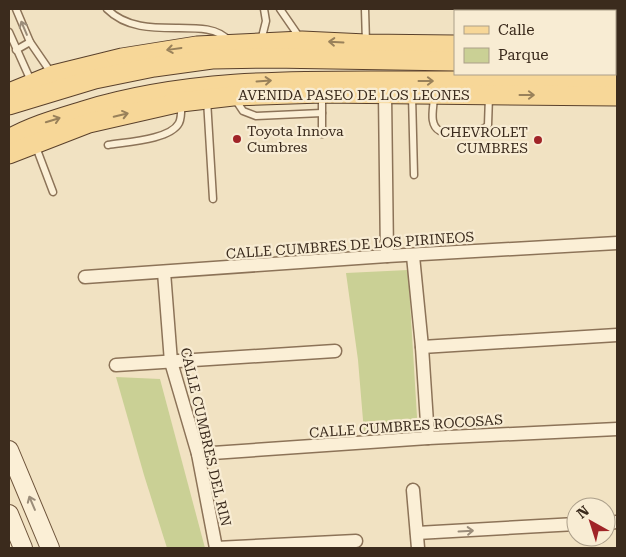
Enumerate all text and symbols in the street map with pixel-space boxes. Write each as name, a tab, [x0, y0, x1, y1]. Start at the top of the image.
legend	[454, 10, 616, 75]
one-way arrow	[19, 21, 28, 36]
text: Calle	[498, 21, 534, 39]
one-way arrow	[328, 38, 344, 47]
one-way arrow	[166, 45, 182, 55]
text: Parque	[498, 46, 549, 64]
one-way arrow	[418, 76, 434, 86]
one-way arrow	[256, 77, 272, 86]
street label: AVENIDA PASEO DE LOS LEONES	[238, 87, 470, 103]
one-way arrow	[518, 90, 534, 100]
one-way arrow	[112, 110, 128, 119]
one-way arrow	[45, 114, 61, 124]
place label: Toyota Innova Cumbres	[247, 123, 344, 155]
place label: CHEVROLET CUMBRES	[440, 124, 528, 156]
marker: Toyota Innova Cumbres	[231, 133, 243, 145]
marker: CHEVROLET CUMBRES	[532, 134, 544, 146]
street label: CALLE CUMBRES DE LOS PIRINEOS	[225, 228, 475, 262]
street label: CALLE CUMBRES DEL RIN	[178, 346, 234, 528]
street label: CALLE CUMBRES ROCOSAS	[309, 411, 504, 441]
one-way arrow	[26, 496, 36, 511]
north arrow	[566, 497, 616, 547]
text: N	[574, 502, 592, 522]
one-way arrow	[457, 526, 473, 535]

